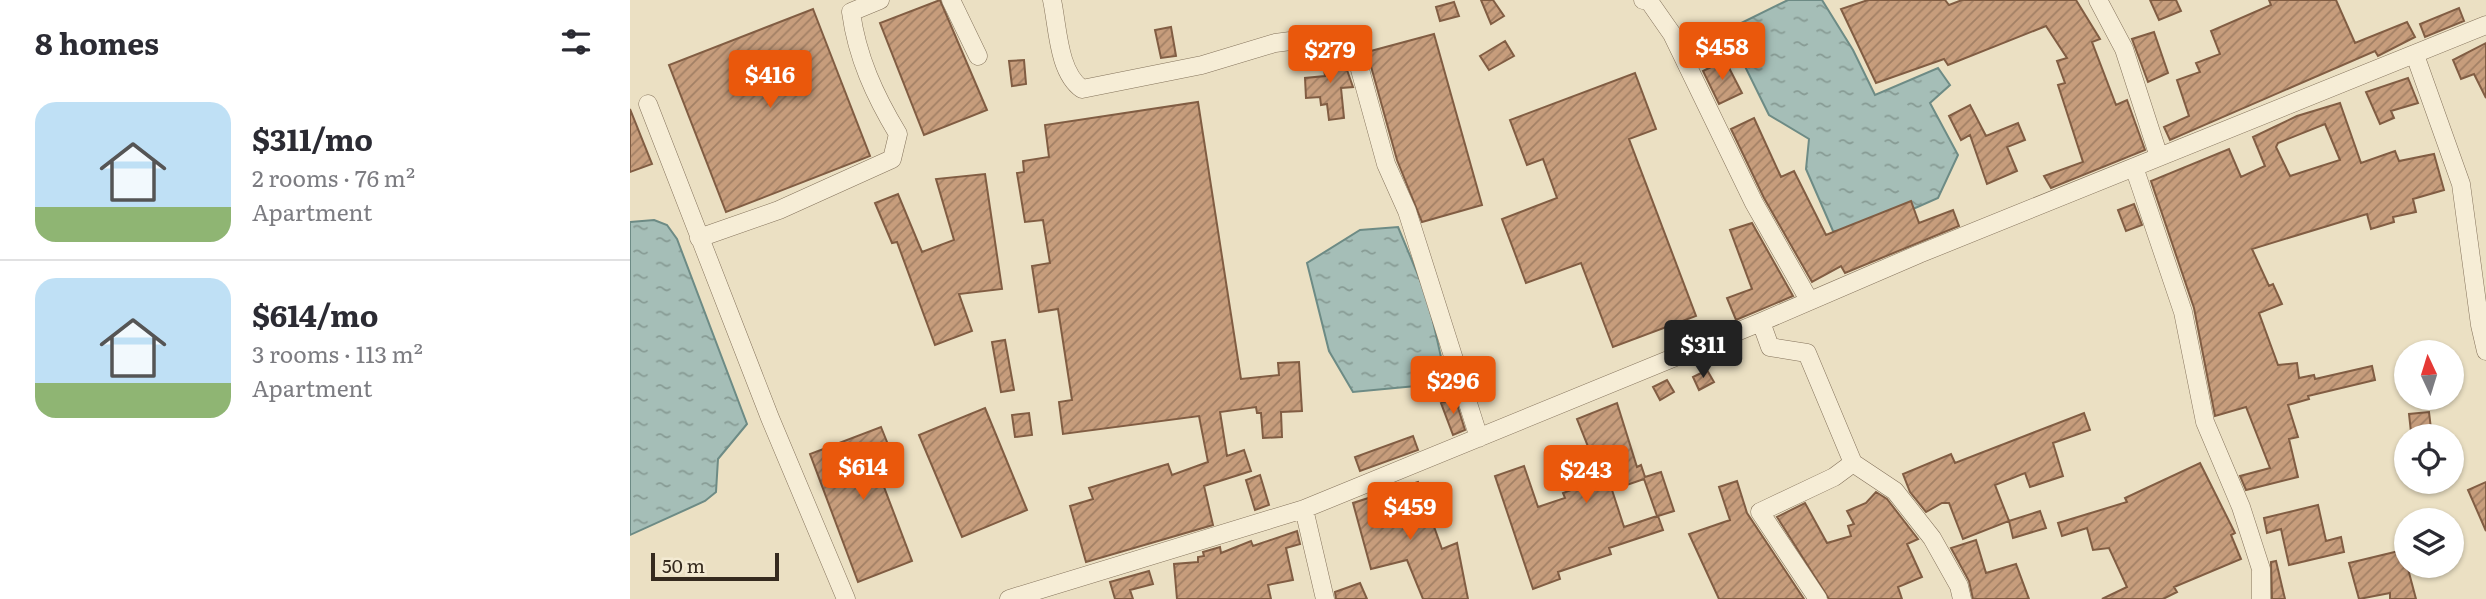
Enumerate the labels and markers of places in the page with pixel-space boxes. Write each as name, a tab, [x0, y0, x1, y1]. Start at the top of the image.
pin: $458	[1681, 22, 1763, 82]
pin: $279	[1289, 25, 1371, 85]
pin: $416	[729, 50, 811, 110]
pin: $311	[1662, 320, 1744, 380]
pin: $296	[1412, 356, 1494, 416]
pin: $614	[822, 442, 904, 502]
pin: $243	[1545, 446, 1627, 505]
pin: $459	[1369, 482, 1451, 542]

